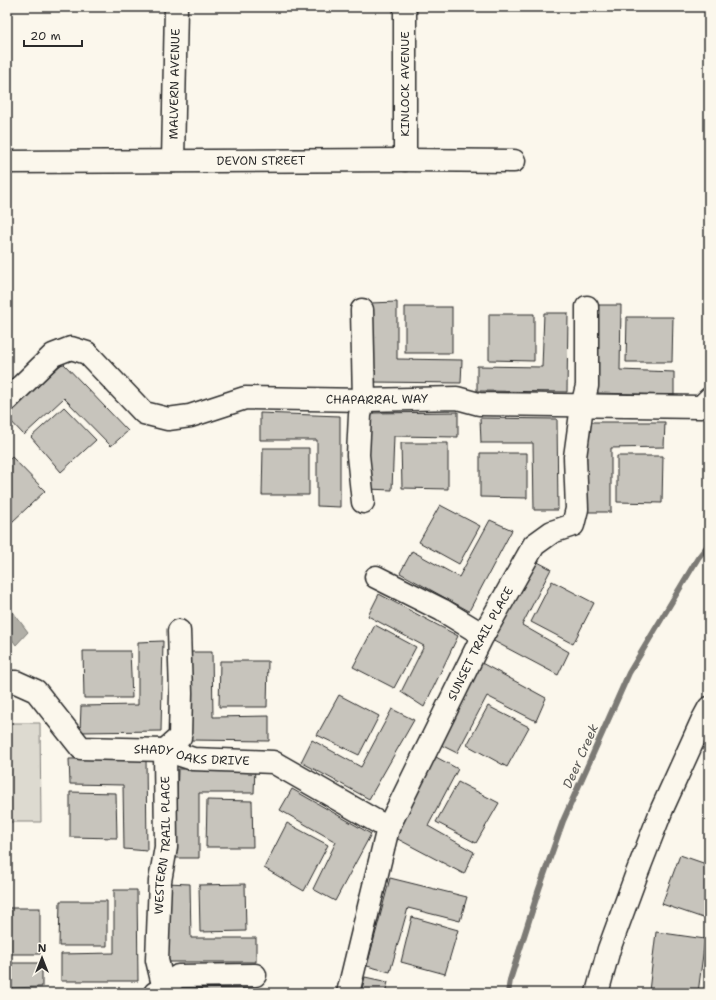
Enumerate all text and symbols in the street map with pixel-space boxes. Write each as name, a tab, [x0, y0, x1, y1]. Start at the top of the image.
scale bar	[24, 22, 82, 48]
text: 20 m	[30, 28, 61, 44]
street label: MALVERN AVENUE	[165, 28, 184, 140]
street label: KINLOCK AVENUE	[397, 31, 413, 137]
street label: DEVON STREET	[217, 152, 306, 169]
street label: CHAPARRAL WAY	[326, 391, 429, 408]
street label: SUNSET TRAIL PLACE	[444, 584, 517, 703]
water label: Deer Creek	[559, 721, 602, 791]
street label: SHADY OAKS DRIVE	[134, 741, 250, 769]
street label: WESTERN TRAIL PLACE	[151, 776, 174, 915]
north arrow	[22, 938, 62, 978]
text: N	[38, 941, 47, 956]

